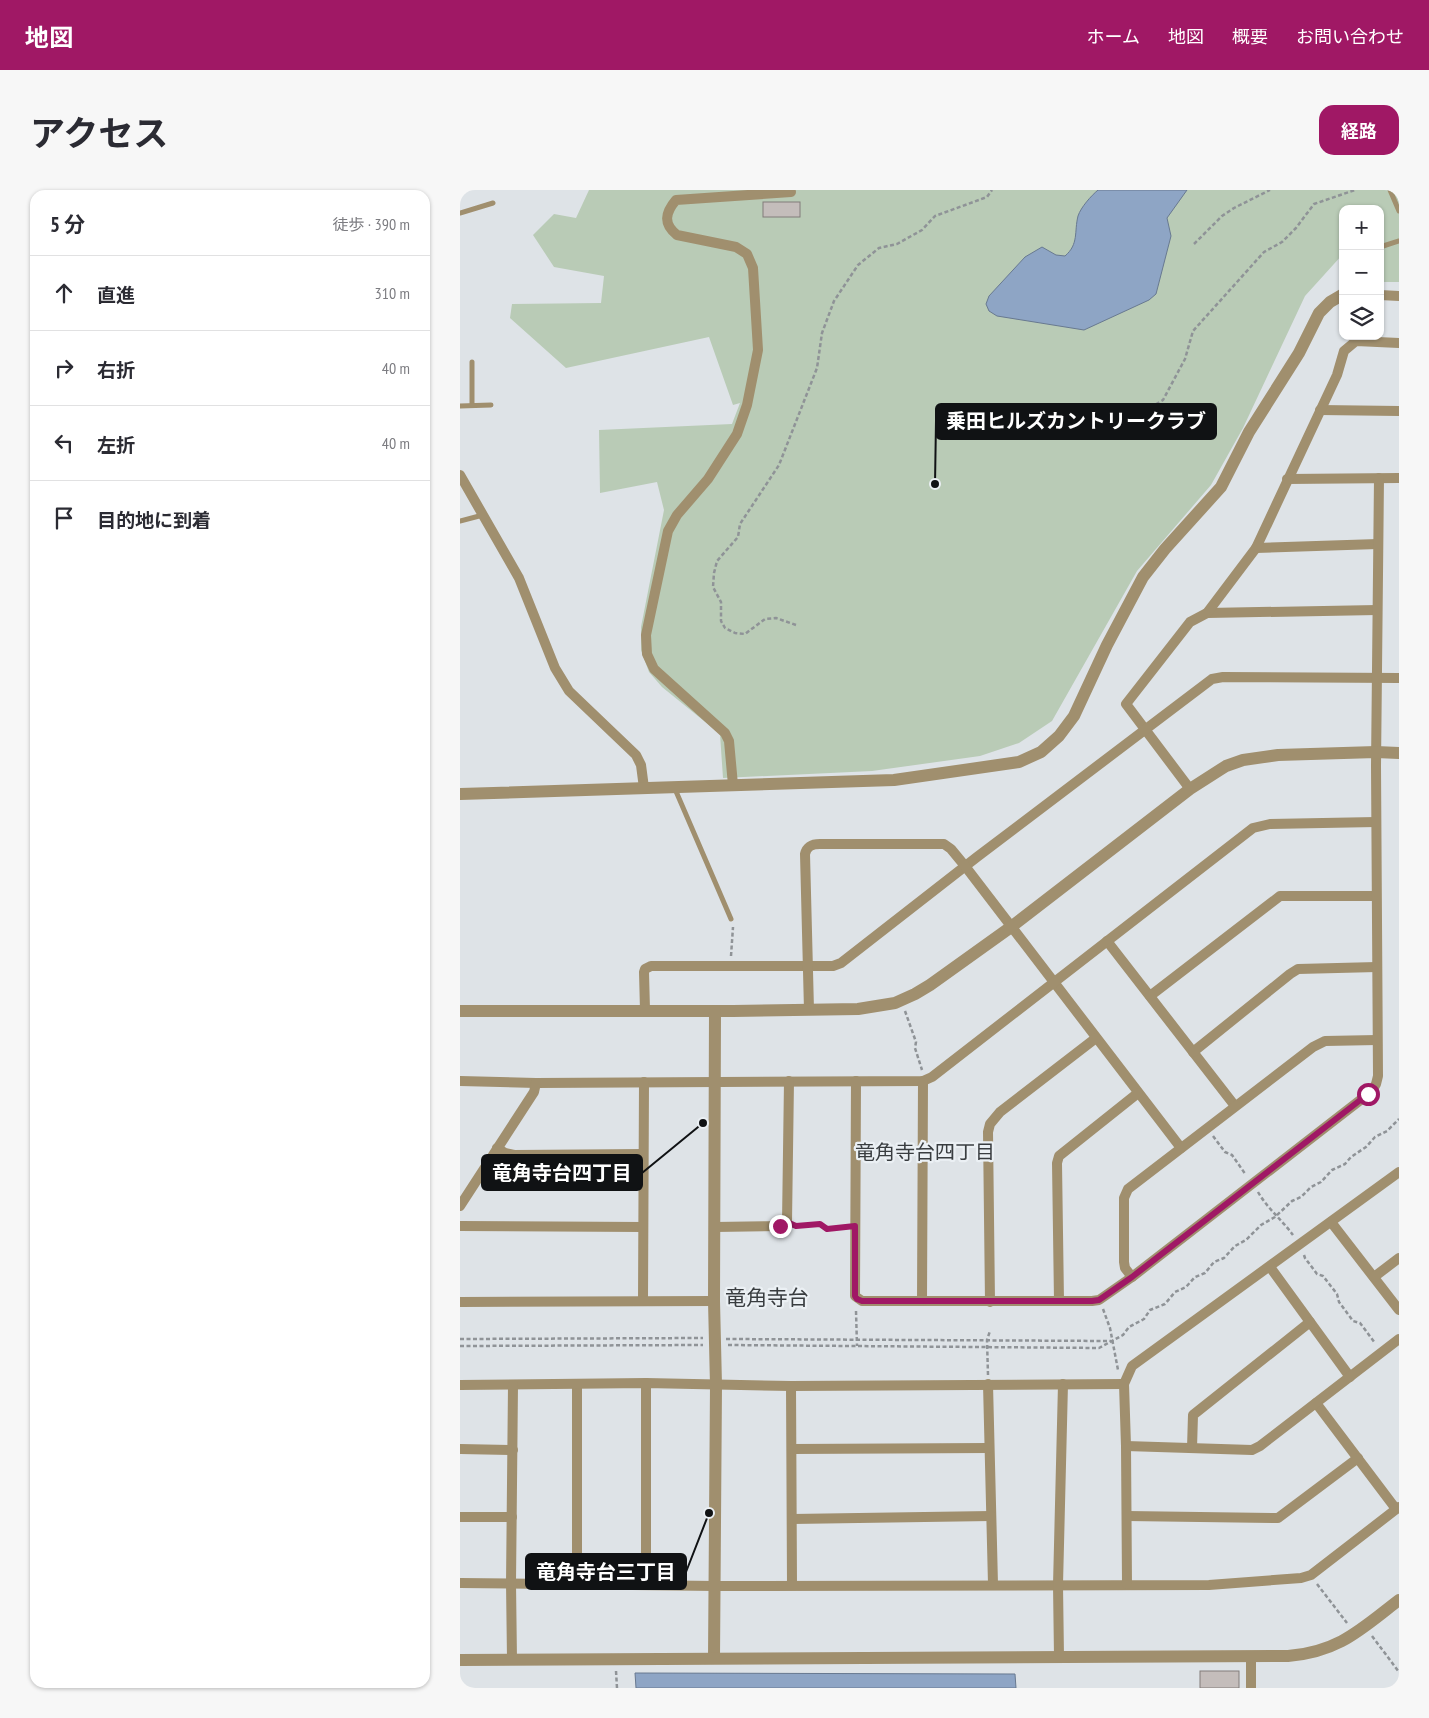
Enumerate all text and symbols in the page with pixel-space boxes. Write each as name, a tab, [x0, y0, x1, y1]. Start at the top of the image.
text: 地図	[25, 22, 73, 53]
text: ホーム	[1087, 25, 1140, 48]
text: 地図	[1168, 25, 1204, 48]
text: 概要	[1232, 25, 1268, 48]
text: お問い合わせ	[1296, 25, 1404, 48]
button: 経路	[1319, 105, 1399, 155]
text: アクセス	[30, 110, 168, 156]
map controls	[1339, 205, 1384, 340]
button: +	[1339, 205, 1384, 250]
text: 5 分	[50, 211, 85, 238]
text: 徒歩 · 390 m	[332, 214, 410, 234]
button: −	[1339, 250, 1384, 295]
icon: ahead	[50, 279, 78, 307]
text: 直進	[97, 283, 135, 307]
text: 310 m	[375, 283, 410, 303]
button: layers	[1339, 295, 1384, 340]
icon: right	[50, 354, 78, 382]
text: 右折	[97, 358, 135, 382]
text: 40 m	[382, 358, 410, 378]
callout: 乗田ヒルズカントリークラブ	[936, 404, 1216, 439]
text: 乗田ヒルズカントリークラブ	[946, 408, 1206, 434]
icon: left	[50, 429, 78, 457]
text: 左折	[97, 433, 135, 457]
text: 40 m	[382, 433, 410, 453]
icon: arrive	[50, 504, 78, 532]
text: 目的地に到着	[97, 508, 211, 532]
route start	[1357, 1083, 1380, 1106]
district label: 竜角寺台四丁目	[855, 1139, 995, 1165]
callout: 竜角寺台四丁目	[482, 1155, 642, 1190]
text: 竜角寺台四丁目	[492, 1160, 632, 1186]
route end	[769, 1215, 792, 1238]
district label: 竜角寺台	[725, 1284, 809, 1311]
callout: 竜角寺台三丁目	[526, 1554, 686, 1589]
text: 竜角寺台三丁目	[536, 1559, 676, 1585]

